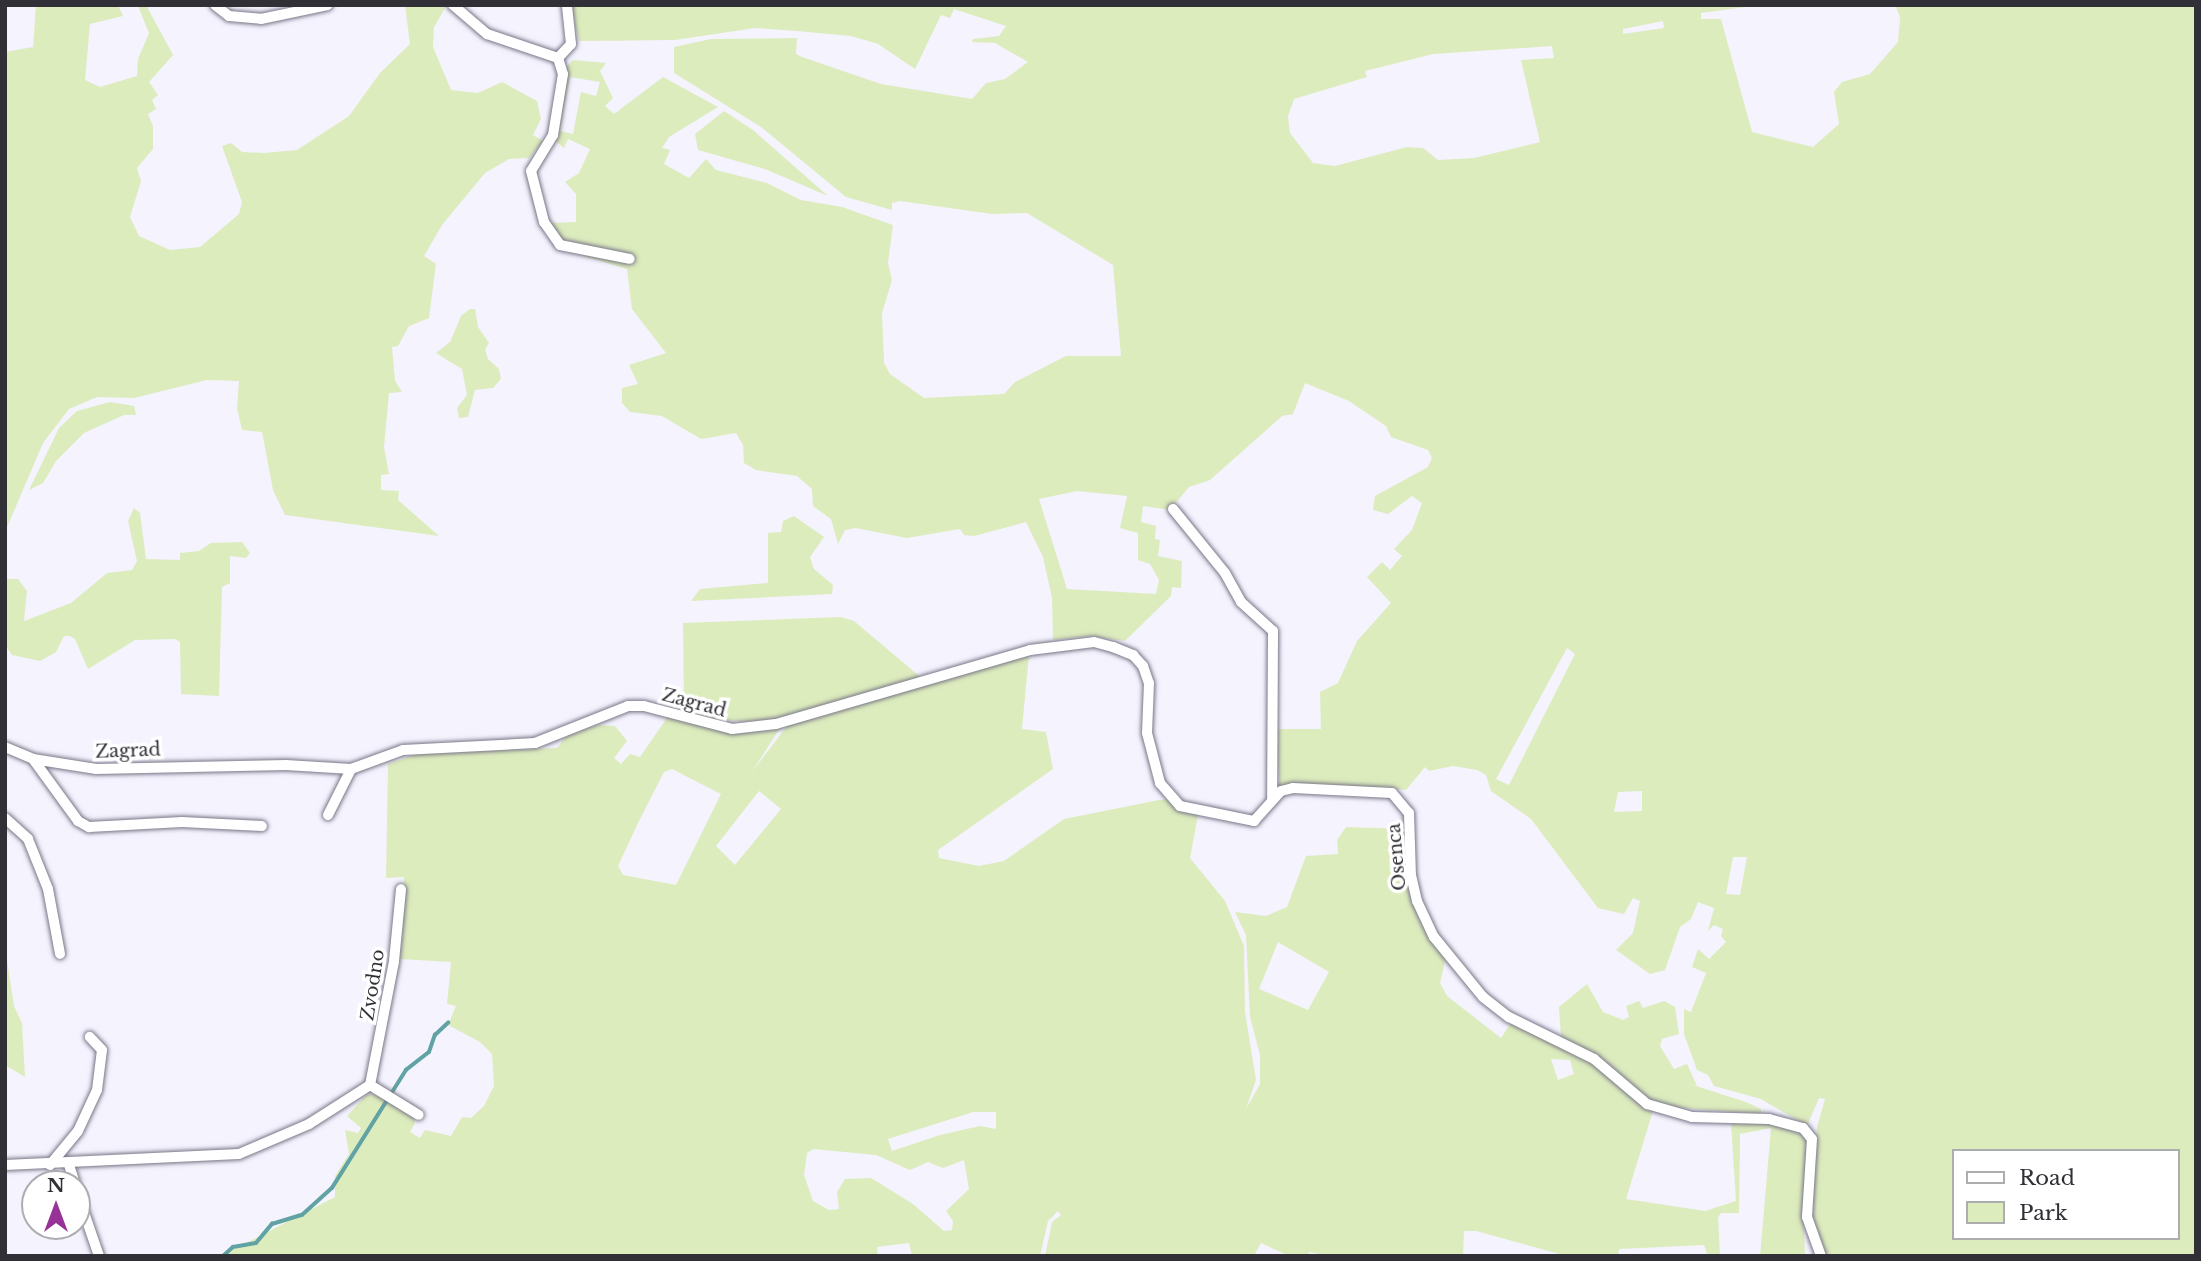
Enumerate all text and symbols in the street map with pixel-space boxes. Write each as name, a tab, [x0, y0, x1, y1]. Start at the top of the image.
street label: Zagrad	[660, 684, 728, 722]
street label: Zagrad	[95, 739, 161, 763]
street label: Osenca	[1383, 822, 1411, 892]
street label: Zvodno	[357, 948, 389, 1022]
legend	[1952, 1149, 2180, 1240]
text: Road	[2019, 1165, 2075, 1191]
north arrow	[21, 1170, 91, 1240]
text: N	[47, 1174, 65, 1197]
text: Park	[2019, 1200, 2068, 1226]

